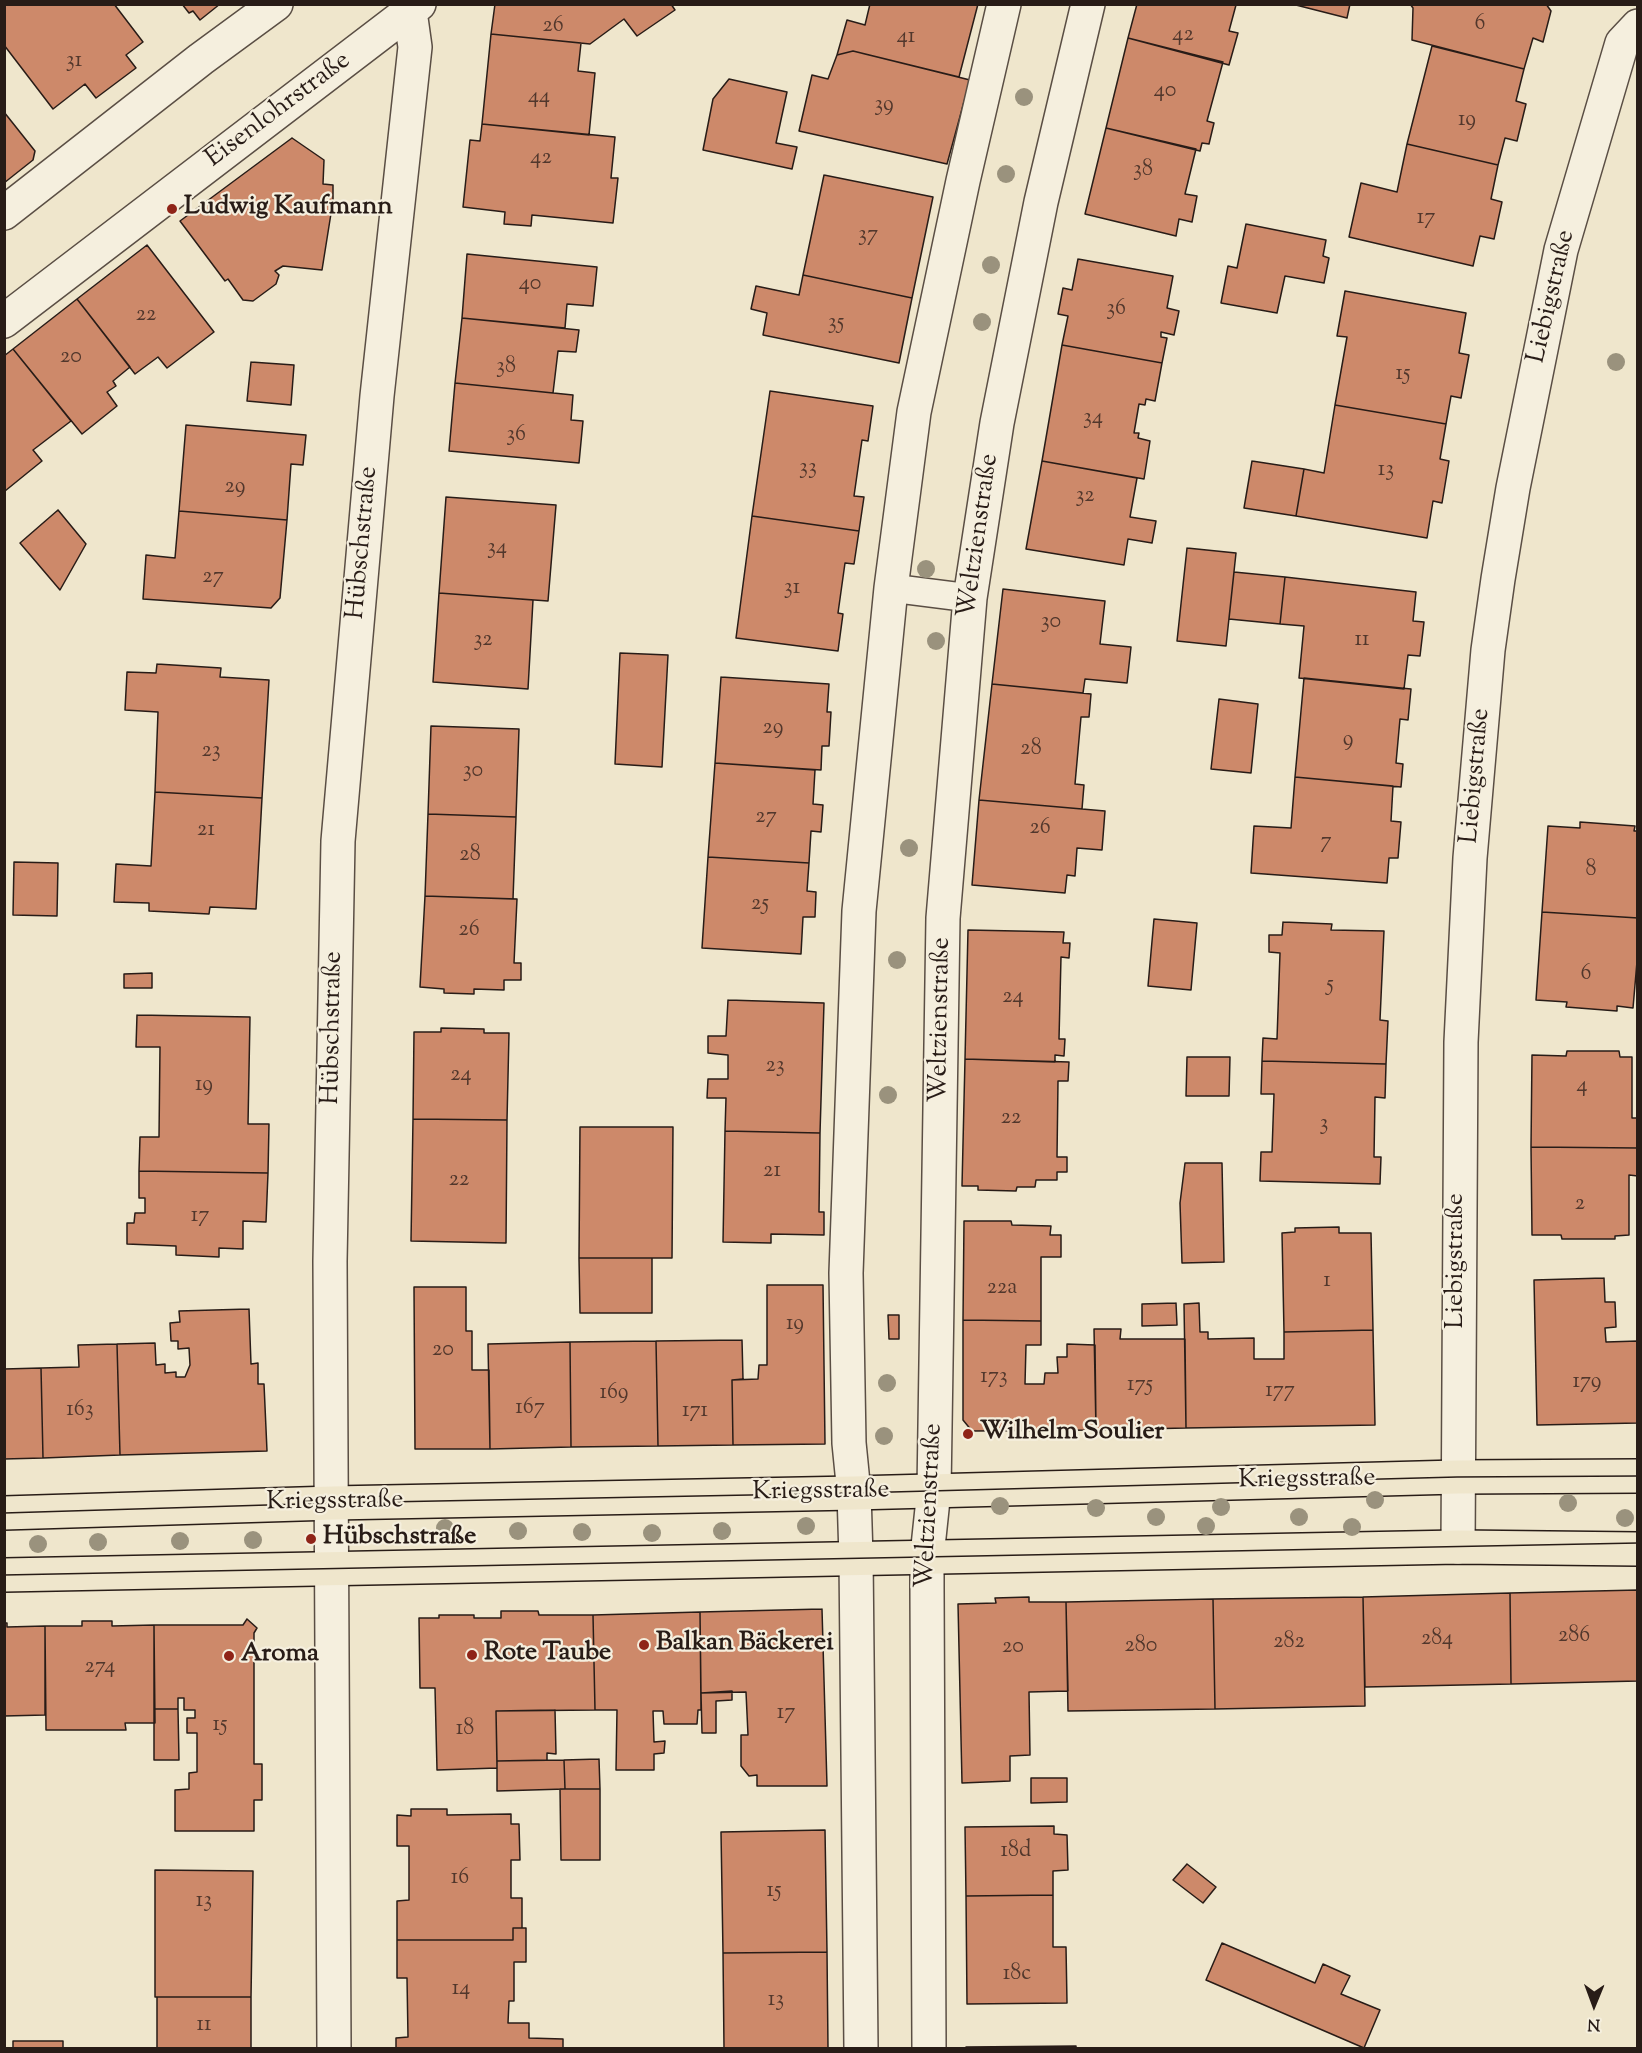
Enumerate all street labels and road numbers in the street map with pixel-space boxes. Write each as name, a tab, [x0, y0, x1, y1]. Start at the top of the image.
street label: Eisenlohrstraße	[200, 46, 358, 176]
street label: Liebigstraße	[1523, 227, 1583, 367]
street label: Weltzienstraße	[953, 452, 1007, 620]
street label: Hübschstraße	[342, 465, 386, 621]
street label: Liebigstraße	[1456, 707, 1498, 845]
street label: Weltzienstraße	[925, 937, 959, 1103]
street label: Hübschstraße	[317, 951, 351, 1105]
street label: Liebigstraße	[1442, 1193, 1474, 1329]
street label: Weltzienstraße	[911, 1423, 951, 1589]
street label: Kriegsstraße	[1238, 1464, 1376, 1498]
street label: Kriegsstraße	[752, 1476, 890, 1510]
street label: Kriegsstraße	[266, 1486, 404, 1520]

